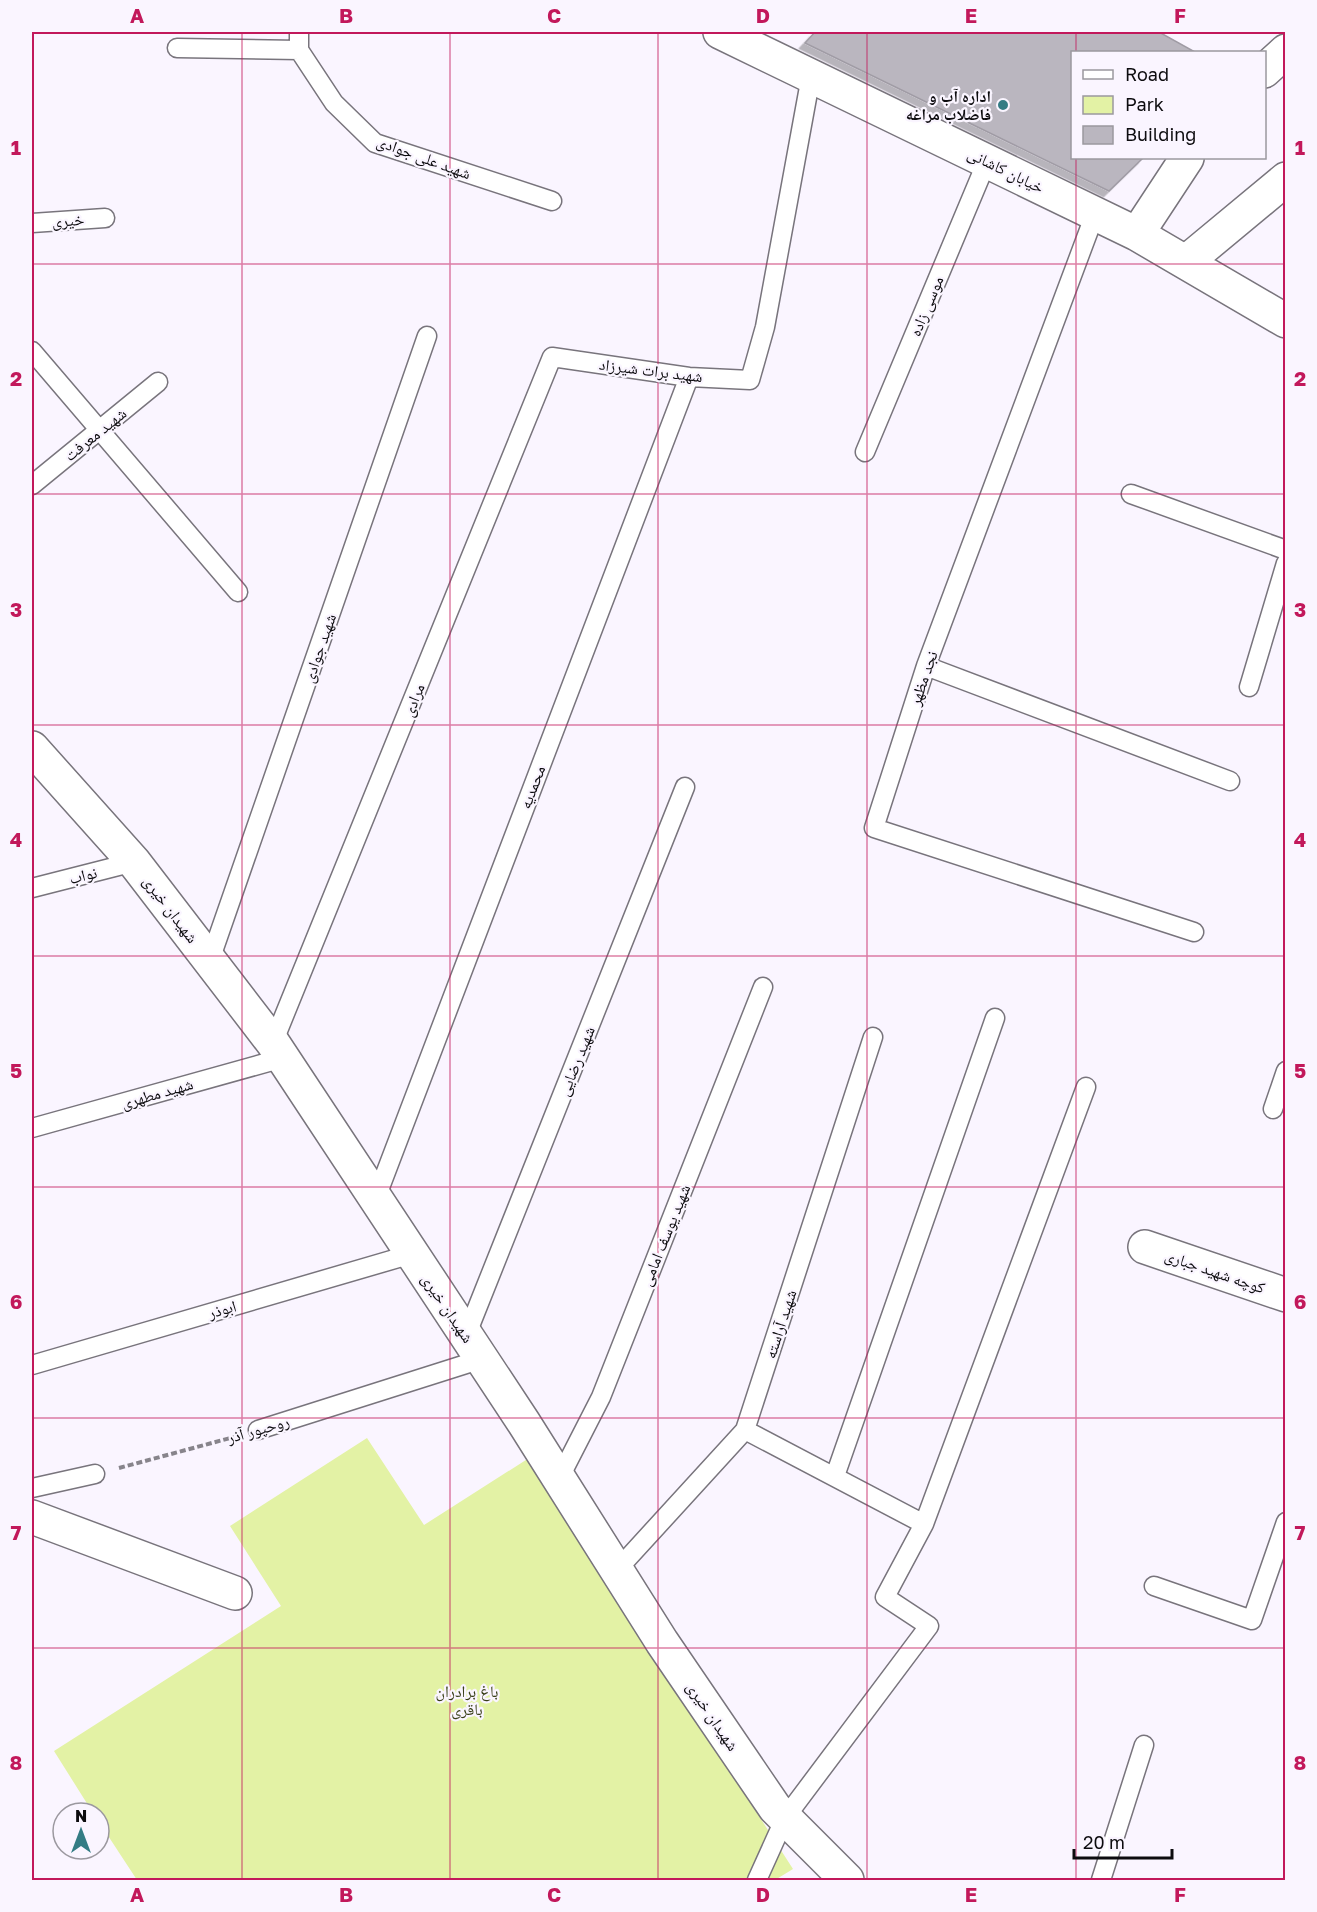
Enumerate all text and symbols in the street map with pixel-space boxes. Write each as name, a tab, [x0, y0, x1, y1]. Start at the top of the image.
text: A	[130, 3, 144, 27]
text: B	[339, 3, 353, 27]
text: C	[547, 3, 561, 27]
text: D	[756, 3, 770, 27]
text: E	[965, 3, 977, 27]
text: F	[1174, 3, 1186, 27]
legend	[1071, 51, 1266, 159]
text: Road	[1125, 63, 1169, 85]
place label: اداره آب و فاضلاب مراغه	[906, 86, 991, 124]
text: Park	[1125, 93, 1164, 115]
marker: اداره آب و فاضلاب مراغه	[996, 98, 1010, 112]
text: Building	[1125, 123, 1196, 145]
street label: شهید علی جوادی	[374, 131, 474, 184]
text: 1	[11, 135, 21, 159]
text: 1	[1295, 135, 1305, 159]
street label: خیابان کاشانی	[964, 143, 1047, 198]
street label: خیری	[51, 209, 85, 232]
street label: موسی زاده	[904, 273, 949, 340]
street label: شهید برات شیرزاد	[598, 354, 704, 386]
text: 2	[10, 366, 22, 390]
text: 2	[1294, 366, 1306, 390]
street label: شهید معرفت	[60, 403, 130, 465]
text: 3	[10, 597, 22, 621]
text: 3	[1294, 597, 1306, 621]
street label: شهید جوادی	[298, 611, 341, 686]
street label: نجد مظهر	[904, 648, 942, 709]
street label: مرادی	[397, 680, 430, 720]
street label: محمدیه	[515, 762, 549, 812]
text: 4	[10, 827, 22, 851]
text: 4	[1294, 827, 1306, 851]
street label: نواب	[67, 862, 99, 888]
street label: شهیدان خیری	[138, 871, 203, 947]
street label: شهید رضایی	[553, 1023, 600, 1099]
text: 5	[10, 1058, 22, 1082]
text: 5	[1294, 1058, 1306, 1082]
street label: شهید مطهری	[119, 1073, 195, 1114]
street label: شهید یوسف امامی	[636, 1181, 695, 1289]
street label: کوچه شهید جباری	[1162, 1245, 1268, 1299]
street label: شهیدان خیری	[417, 1269, 479, 1347]
street label: شهید آراسته	[759, 1287, 801, 1361]
text: 6	[10, 1289, 22, 1313]
text: 6	[1294, 1289, 1306, 1313]
street label: ابوذر	[205, 1295, 238, 1323]
street label: روحپور آذر	[224, 1411, 291, 1448]
text: 7	[11, 1520, 22, 1544]
text: 7	[1295, 1520, 1306, 1544]
street label: شهیدان خیری	[682, 1677, 744, 1755]
park label: باغ برادران باقری	[436, 1681, 498, 1720]
text: 8	[10, 1750, 22, 1774]
text: 8	[1294, 1750, 1306, 1774]
north arrow	[51, 1801, 111, 1861]
text: N	[75, 1806, 87, 1826]
scale bar	[1074, 1822, 1172, 1860]
text: 20 m	[1083, 1831, 1125, 1853]
text: A	[130, 1882, 144, 1906]
text: B	[339, 1882, 353, 1906]
text: C	[547, 1882, 561, 1906]
text: D	[756, 1882, 770, 1906]
text: E	[965, 1882, 977, 1906]
text: F	[1174, 1882, 1186, 1906]

